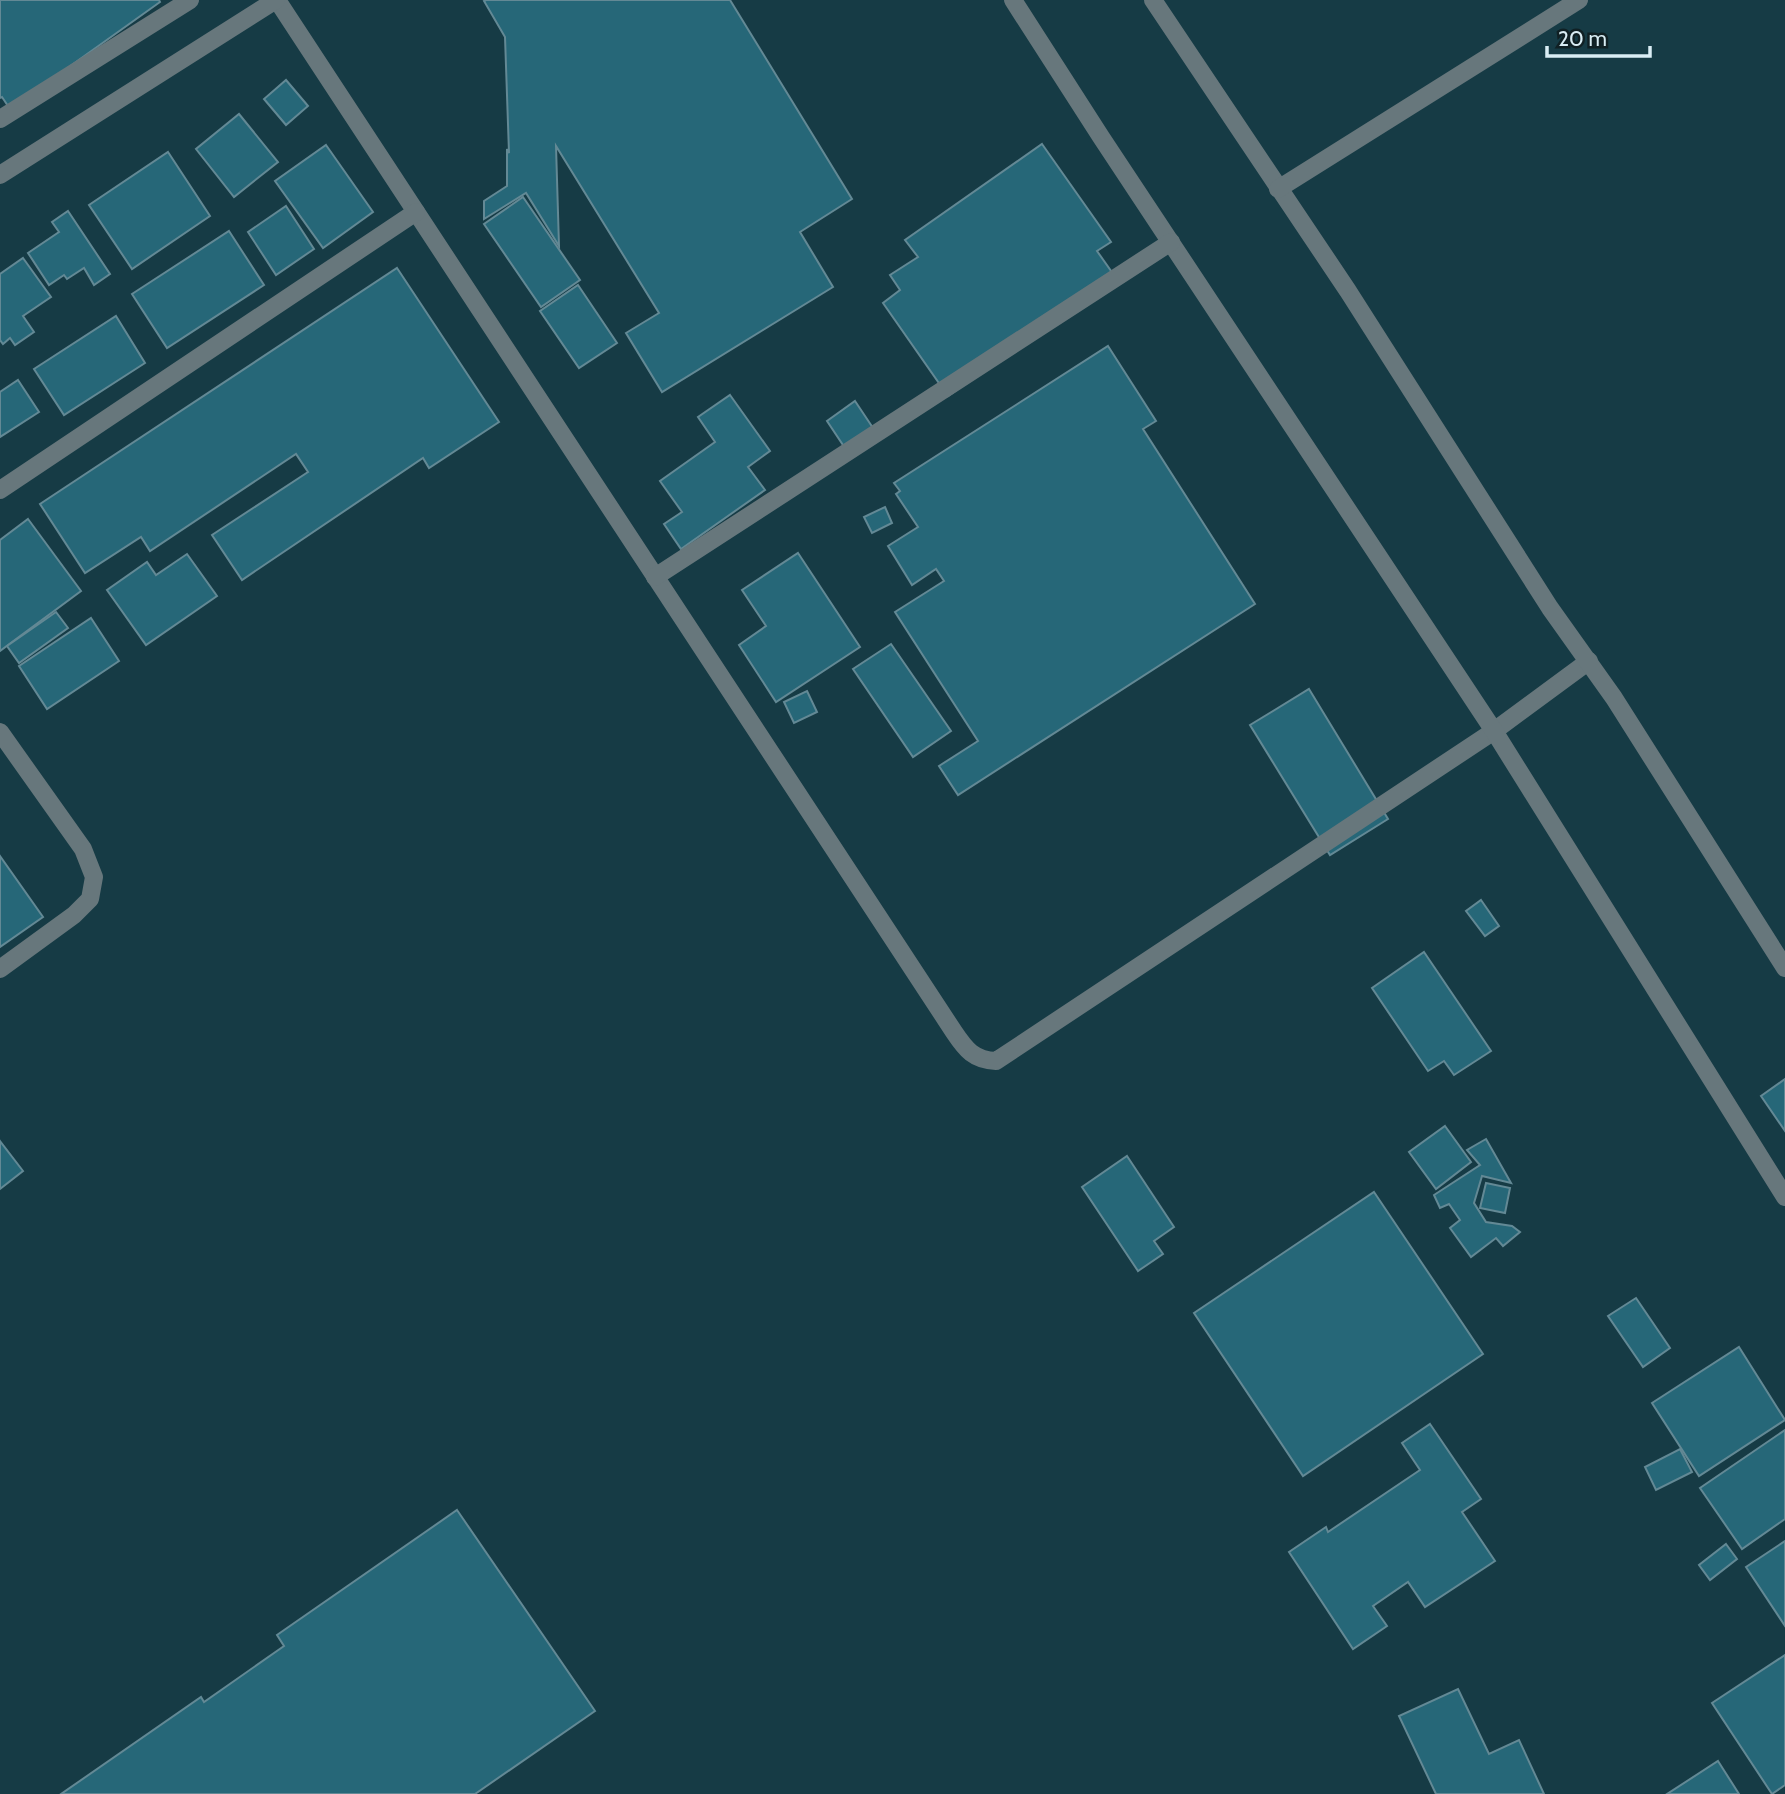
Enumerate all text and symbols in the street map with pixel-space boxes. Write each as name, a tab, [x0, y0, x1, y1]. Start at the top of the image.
scale bar	[1547, 14, 1650, 58]
text: 20 m	[1558, 26, 1607, 51]

